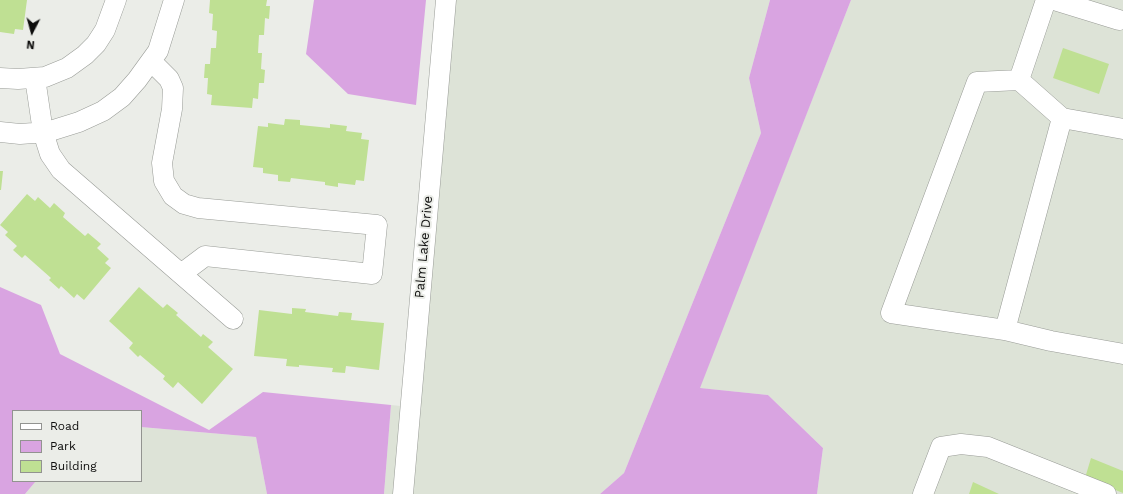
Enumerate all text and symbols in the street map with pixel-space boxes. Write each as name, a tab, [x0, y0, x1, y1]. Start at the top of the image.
north arrow	[12, 12, 52, 52]
text: N	[26, 38, 35, 51]
street label: Palm Lake Drive	[412, 195, 436, 299]
legend	[12, 410, 142, 482]
text: Road	[50, 419, 79, 433]
text: Park	[50, 439, 76, 453]
text: Building	[50, 459, 97, 473]

